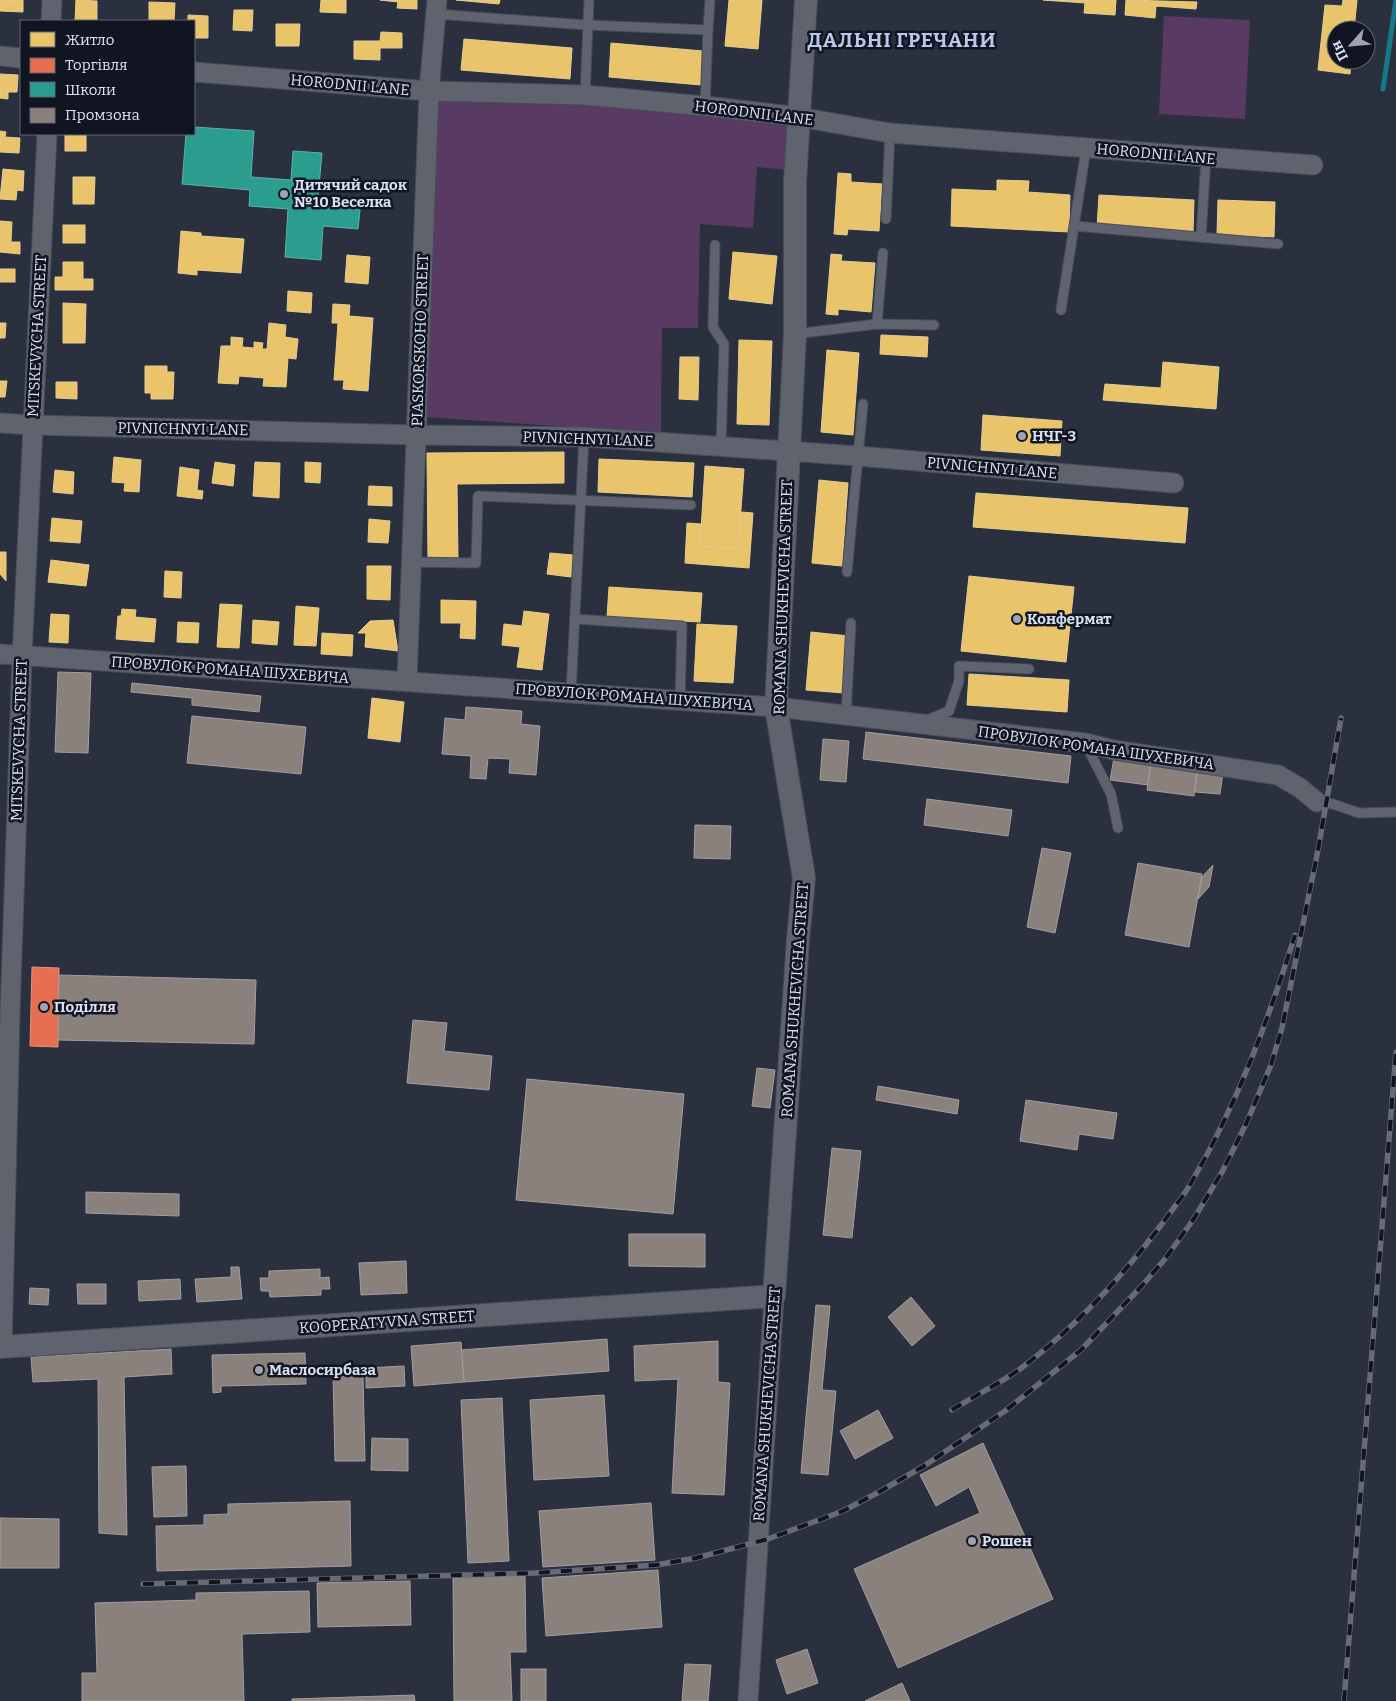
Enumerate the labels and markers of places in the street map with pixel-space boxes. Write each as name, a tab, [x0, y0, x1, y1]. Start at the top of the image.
place label: Дитячий садок №10 Веселка	[294, 176, 408, 211]
marker: Дитячий садок №10 Веселка	[278, 188, 290, 200]
place label: НЧГ-3	[1032, 427, 1076, 445]
marker: НЧГ-3	[1016, 430, 1028, 442]
place label: Конфермат	[1027, 610, 1112, 628]
marker: Конфермат	[1011, 613, 1023, 625]
place label: Поділля	[54, 998, 116, 1016]
marker: Поділля	[38, 1001, 50, 1013]
place label: Маслосирбаза	[269, 1361, 377, 1379]
marker: Маслосирбаза	[253, 1364, 265, 1376]
place label: Рошен	[982, 1532, 1032, 1550]
marker: Рошен	[966, 1535, 978, 1547]

